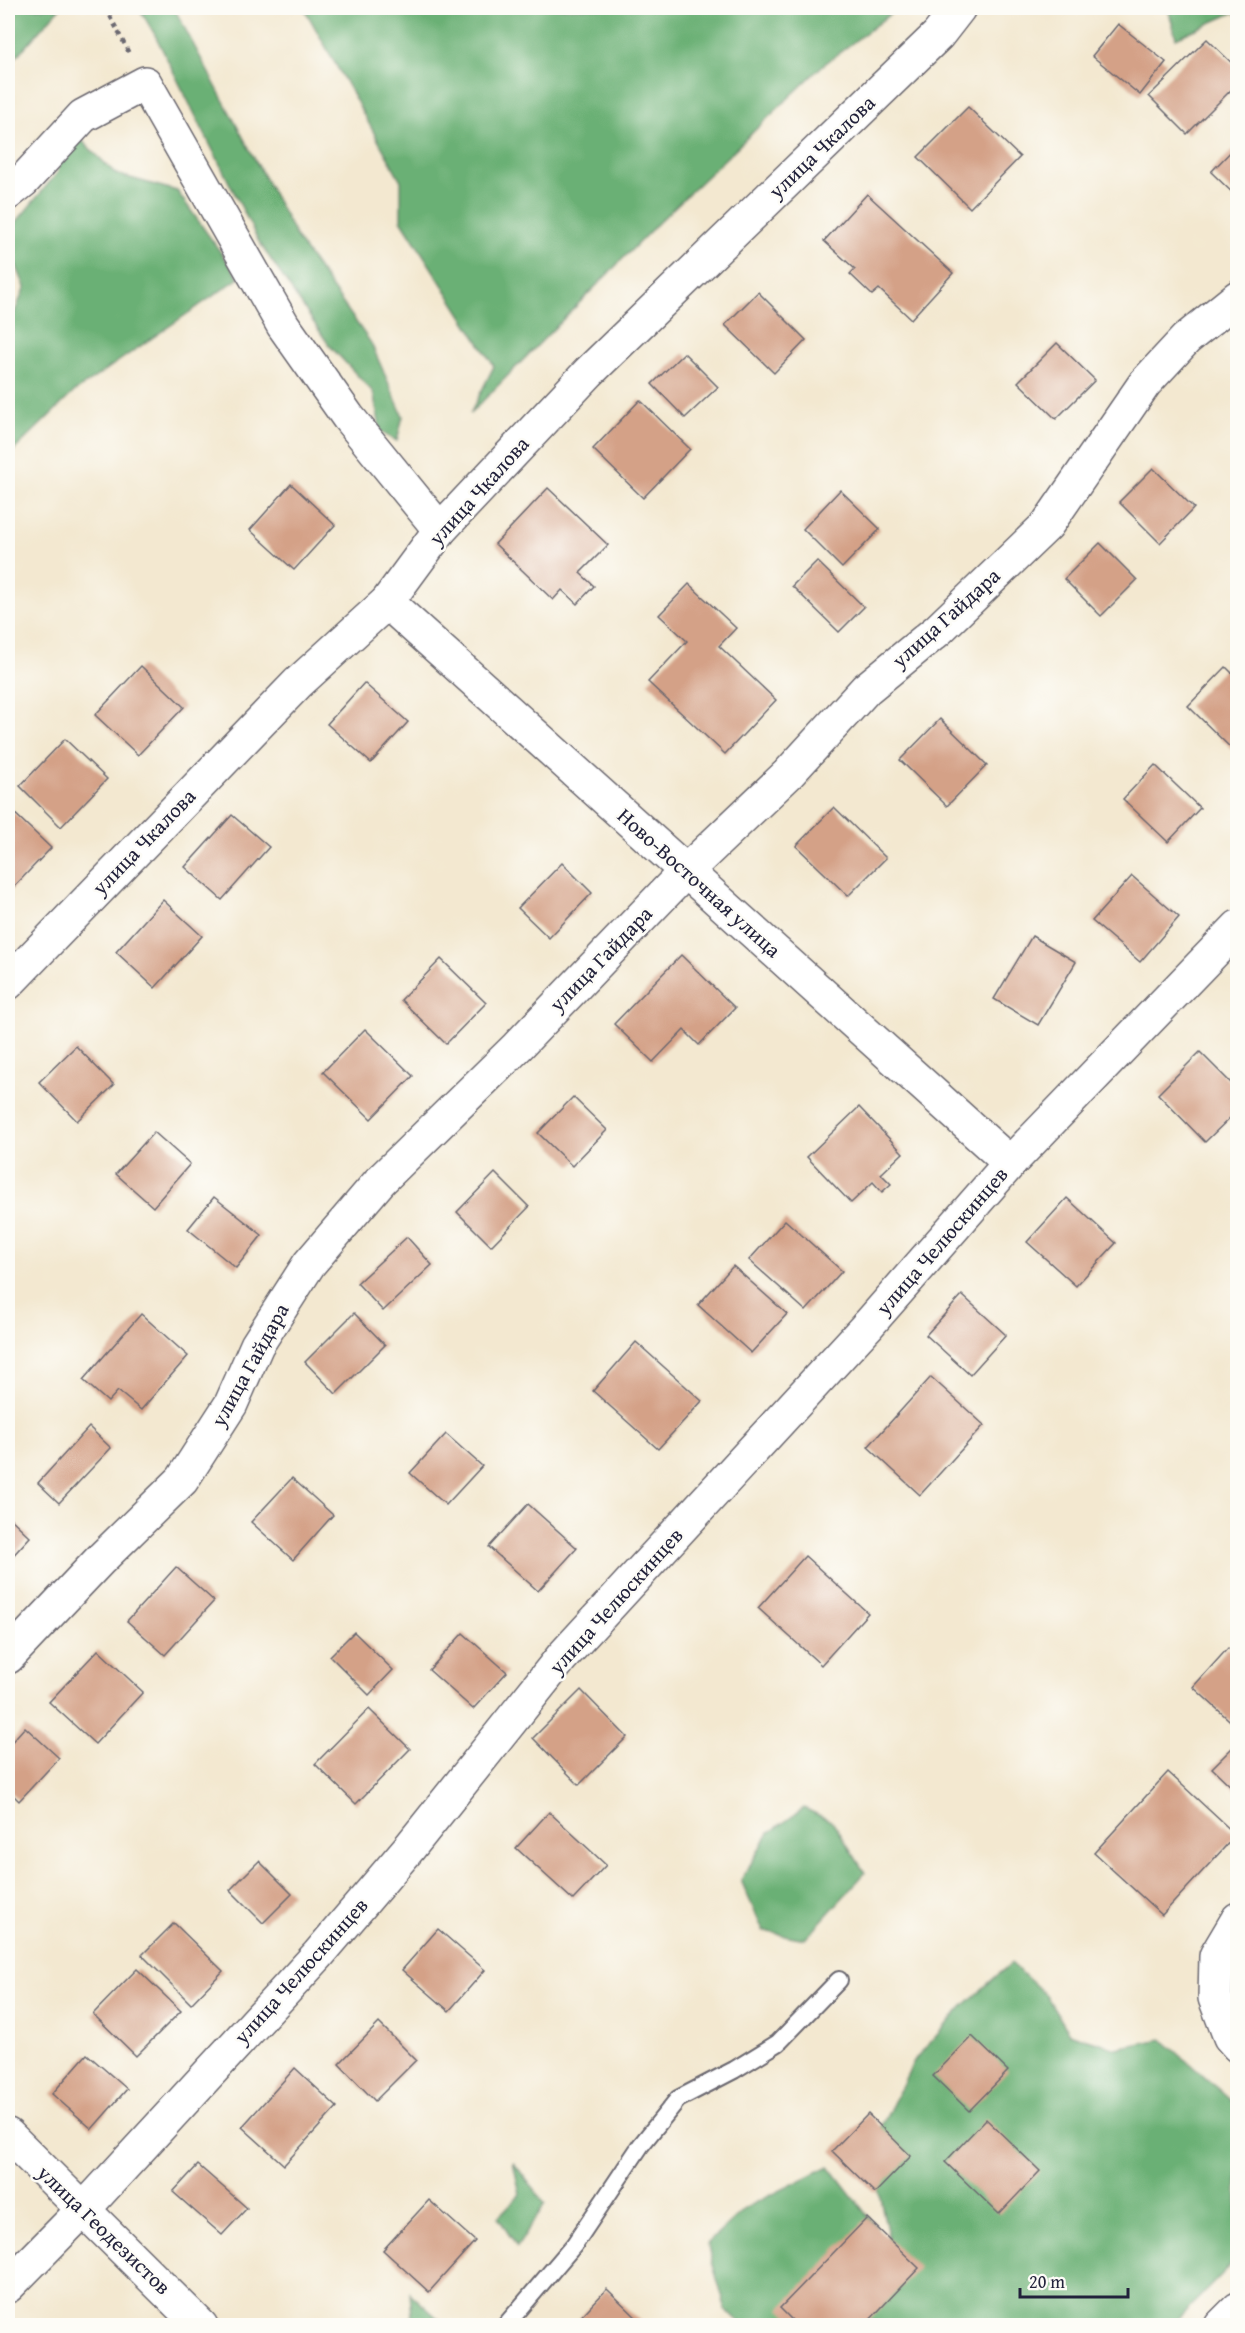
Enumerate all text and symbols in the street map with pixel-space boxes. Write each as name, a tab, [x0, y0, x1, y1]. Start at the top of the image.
street label: улица Чкалова	[761, 88, 882, 206]
street label: улица Чкалова	[420, 429, 536, 553]
street label: улица Гайдара	[884, 560, 1007, 676]
street label: улица Чкалова	[84, 781, 203, 903]
street label: Ново-Восточная улица	[611, 801, 788, 965]
street label: улица Гайдара	[541, 899, 659, 1019]
street label: улица Челюскинцев	[868, 1160, 1015, 1322]
street label: улица Гайдара	[202, 1297, 296, 1433]
street label: улица Челюскинцев	[541, 1521, 690, 1682]
street label: улица Челюскинцев	[226, 1891, 375, 2052]
street label: улица Геодезистов	[30, 2157, 178, 2302]
scale bar	[1020, 2261, 1128, 2299]
text: 20 m	[1029, 2268, 1065, 2295]

